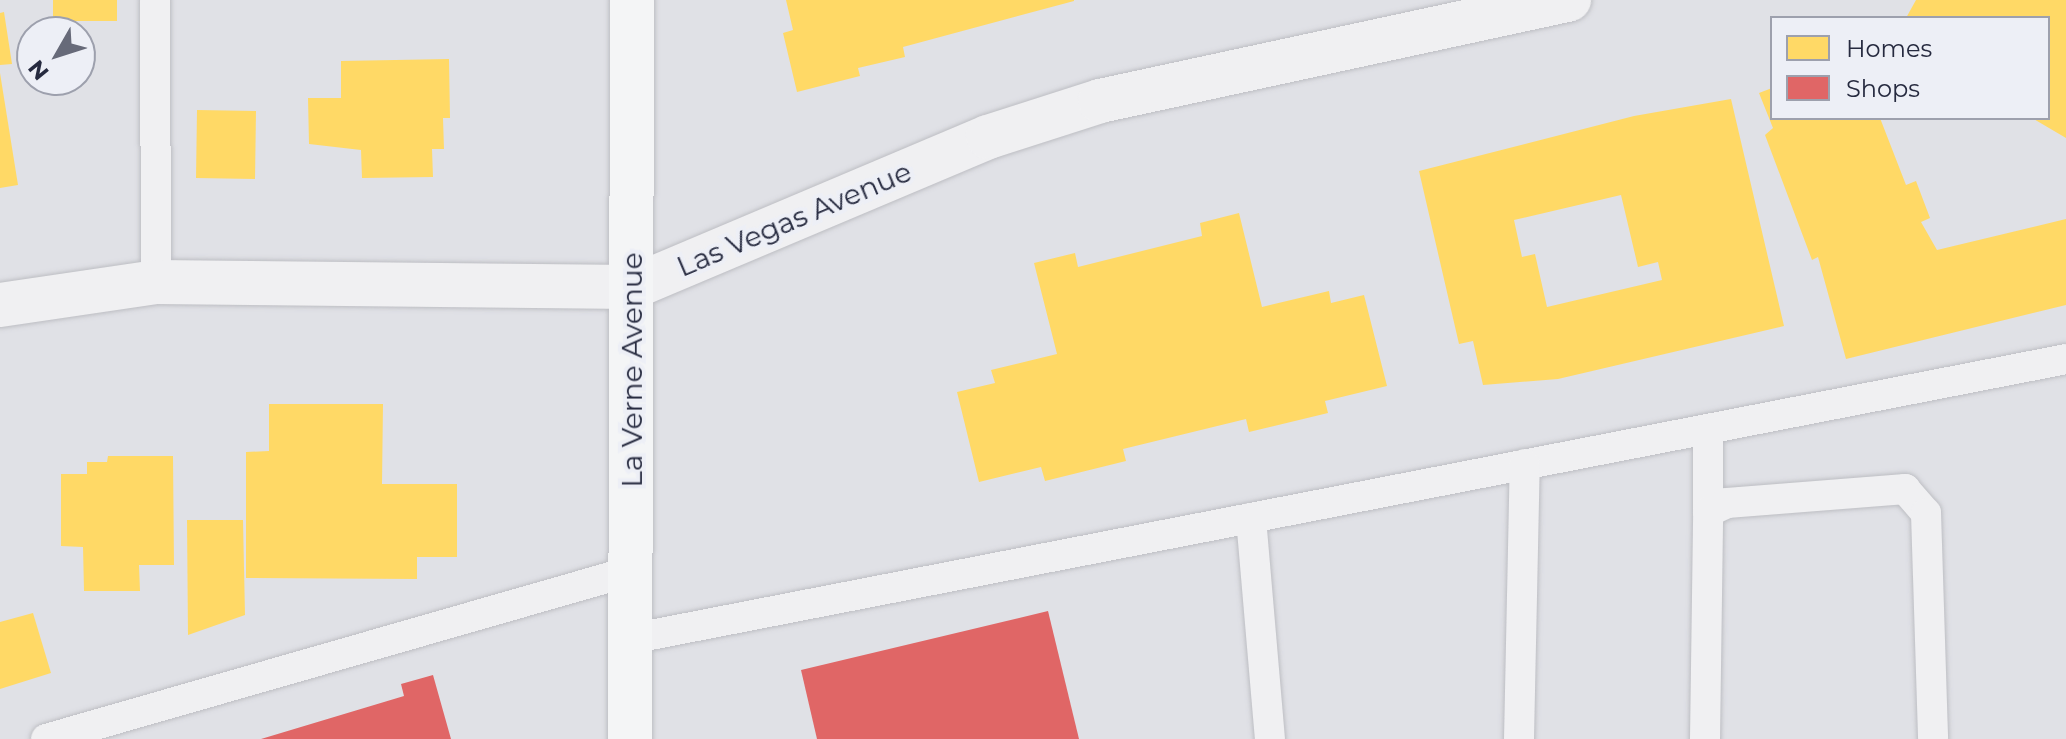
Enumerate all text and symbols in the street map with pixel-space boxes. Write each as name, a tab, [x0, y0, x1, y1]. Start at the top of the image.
north arrow	[16, 16, 96, 96]
legend	[1770, 16, 2050, 120]
text: Homes	[1846, 34, 1932, 63]
text: N	[22, 55, 55, 86]
text: Shops	[1846, 74, 1920, 103]
street label: Las Vegas Avenue	[672, 154, 916, 284]
street label: La Verne Avenue	[615, 252, 649, 488]

